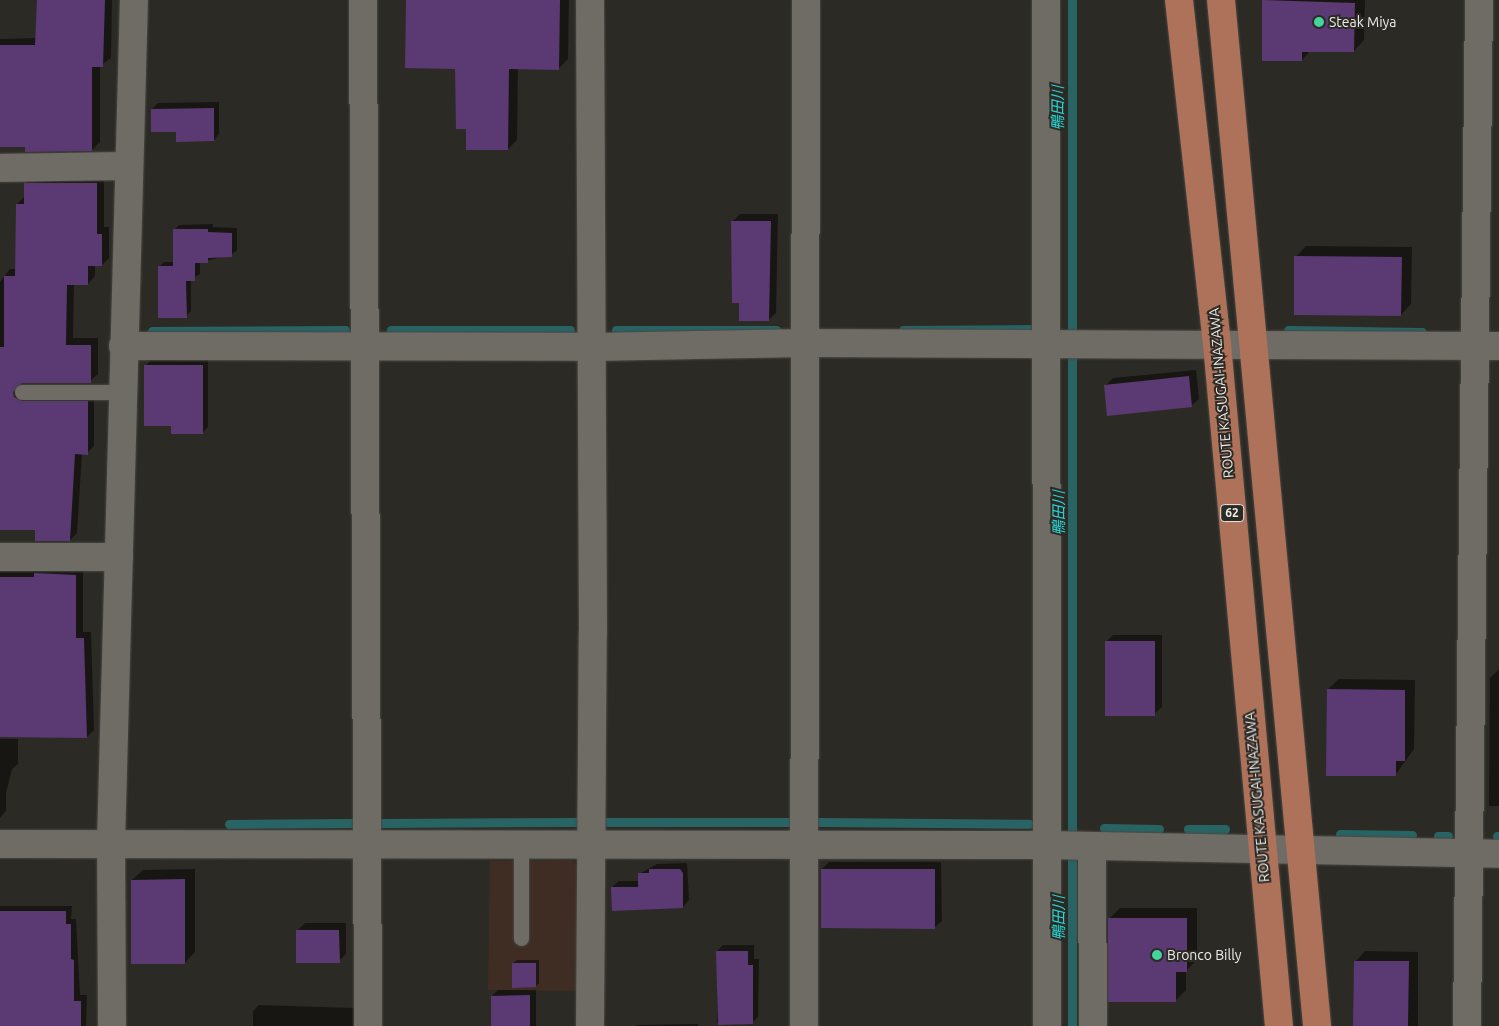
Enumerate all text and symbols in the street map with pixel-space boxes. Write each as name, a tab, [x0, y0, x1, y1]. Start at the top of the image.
place label: Steak Miya	[1329, 14, 1396, 30]
marker: Steak Miya	[1313, 16, 1325, 28]
water label: 鴨田川	[1049, 86, 1067, 130]
street label: ROUTE KASUGAI-INAZAWA	[1205, 307, 1237, 479]
water label: 鴨田川	[1050, 491, 1068, 535]
road number: 62	[1220, 503, 1244, 522]
street label: ROUTE KASUGAI-INAZAWA	[1241, 711, 1273, 883]
water label: 鴨田川	[1050, 896, 1068, 940]
place label: Bronco Billy	[1167, 947, 1242, 963]
marker: Bronco Billy	[1151, 949, 1163, 961]

